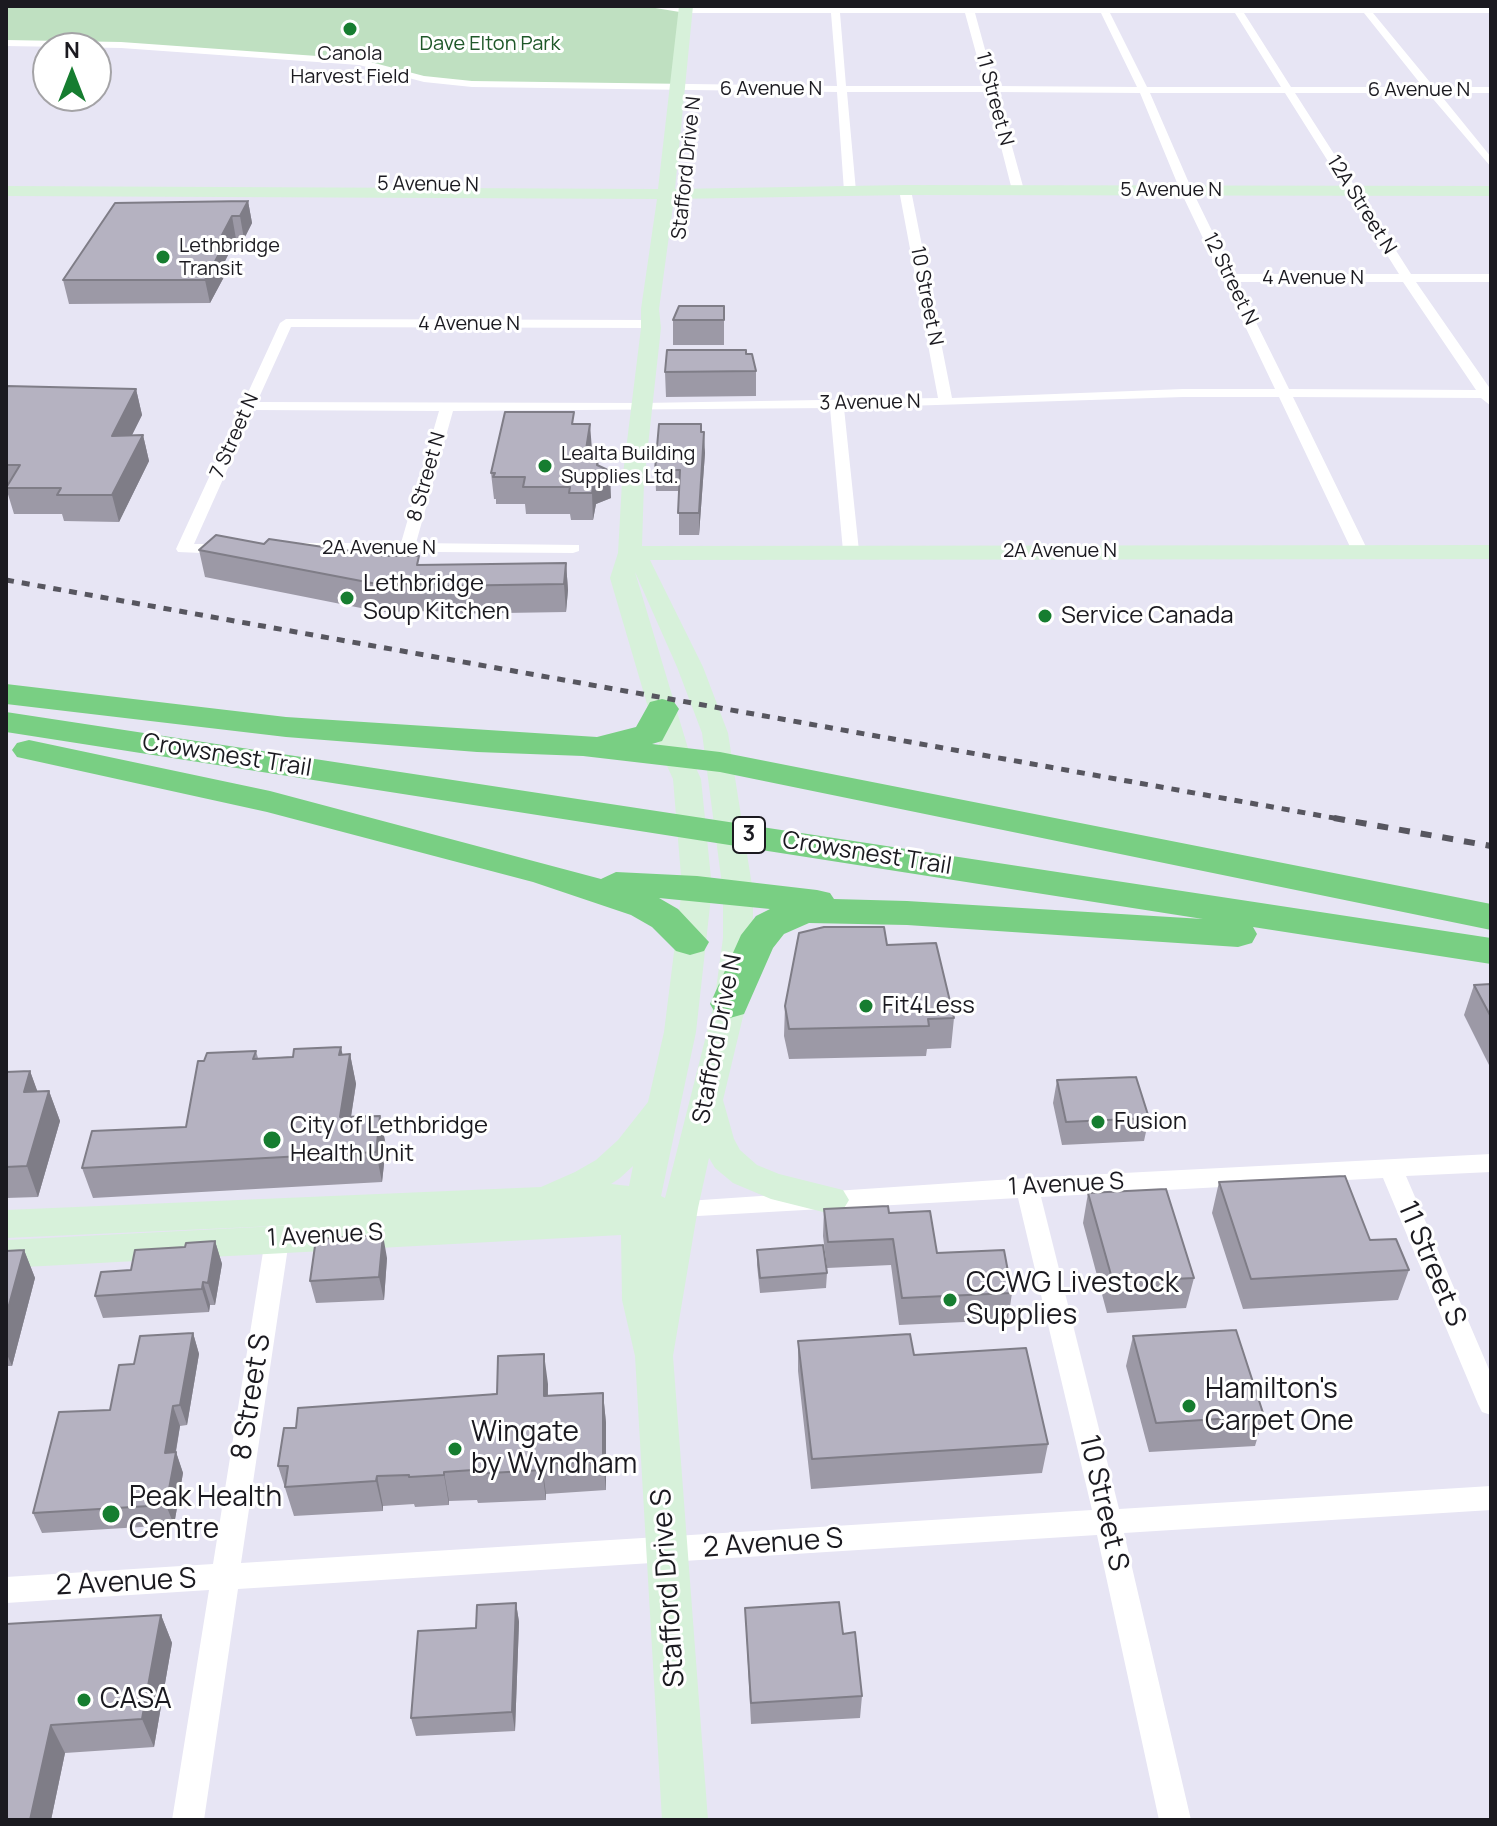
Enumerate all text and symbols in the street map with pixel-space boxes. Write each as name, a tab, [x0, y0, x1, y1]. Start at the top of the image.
marker: Canola Harvest Field	[341, 20, 359, 38]
north arrow	[32, 32, 112, 112]
park label: Dave Elton Park	[420, 32, 560, 56]
text: N	[64, 35, 80, 65]
place label: Canola Harvest Field	[291, 42, 409, 89]
street label: 11 Street N	[970, 50, 1018, 148]
street label: 6 Avenue N	[720, 77, 822, 101]
street label: 6 Avenue N	[1368, 78, 1470, 102]
street label: Stafford Drive N	[668, 95, 706, 241]
street label: 12A Street N	[1321, 151, 1401, 259]
street label: 5 Avenue N	[377, 172, 479, 198]
street label: 5 Avenue N	[1120, 178, 1222, 202]
street label: 12 Street N	[1197, 229, 1263, 329]
place label: Lethbridge Transit	[179, 234, 280, 281]
street label: 10 Street N	[905, 244, 947, 348]
marker: Lethbridge Transit	[154, 248, 172, 266]
street label: 4 Avenue N	[1262, 266, 1364, 290]
street label: 4 Avenue N	[418, 312, 520, 336]
street label: 7 Street N	[206, 390, 264, 482]
street label: 3 Avenue N	[819, 390, 921, 416]
street label: 8 Street N	[403, 429, 451, 525]
place label: Lealta Building Supplies Ltd.	[561, 442, 695, 489]
marker: Lealta Building Supplies Ltd.	[536, 457, 554, 475]
street label: 2A Avenue N	[322, 536, 436, 560]
street label: 2A Avenue N	[1003, 539, 1117, 563]
place label: Lethbridge Soup Kitchen	[363, 570, 510, 626]
marker: Lethbridge Soup Kitchen	[338, 589, 356, 607]
place label: Service Canada	[1061, 602, 1234, 630]
marker: Service Canada	[1036, 607, 1054, 625]
street label: Crowsnest Trail	[140, 728, 314, 784]
road number: 3	[733, 817, 765, 853]
street label: Crowsnest Trail	[780, 826, 954, 882]
street label: Stafford Drive N	[687, 952, 749, 1126]
place label: Fit4Less	[882, 992, 975, 1020]
marker: Fit4Less	[857, 997, 875, 1015]
place label: Fusion	[1114, 1108, 1187, 1136]
place label: City of Lethbridge Health Unit	[290, 1112, 488, 1168]
marker: Fusion	[1089, 1113, 1107, 1131]
marker: City of Lethbridge Health Unit	[261, 1129, 283, 1151]
street label: 1 Avenue S	[1007, 1168, 1125, 1202]
street label: 11 Street S	[1390, 1196, 1472, 1332]
street label: 1 Avenue S	[266, 1219, 384, 1253]
place label: CCWG Livestock Supplies	[966, 1267, 1179, 1333]
marker: CCWG Livestock Supplies	[941, 1291, 959, 1309]
street label: 8 Street S	[225, 1332, 279, 1462]
place label: Hamilton's Carpet One	[1205, 1373, 1354, 1439]
marker: Hamilton's Carpet One	[1180, 1397, 1198, 1415]
place label: Wingate by Wyndham	[471, 1416, 637, 1482]
street label: 10 Street S	[1071, 1432, 1135, 1574]
marker: Wingate by Wyndham	[446, 1440, 464, 1458]
place label: Peak Health Centre	[129, 1481, 282, 1547]
street label: Stafford Drive S	[645, 1488, 693, 1688]
marker: Peak Health Centre	[100, 1503, 122, 1525]
street label: 2 Avenue S	[702, 1522, 844, 1566]
street label: 2 Avenue S	[55, 1563, 197, 1603]
place label: CASA	[100, 1683, 172, 1717]
marker: CASA	[75, 1691, 93, 1709]

